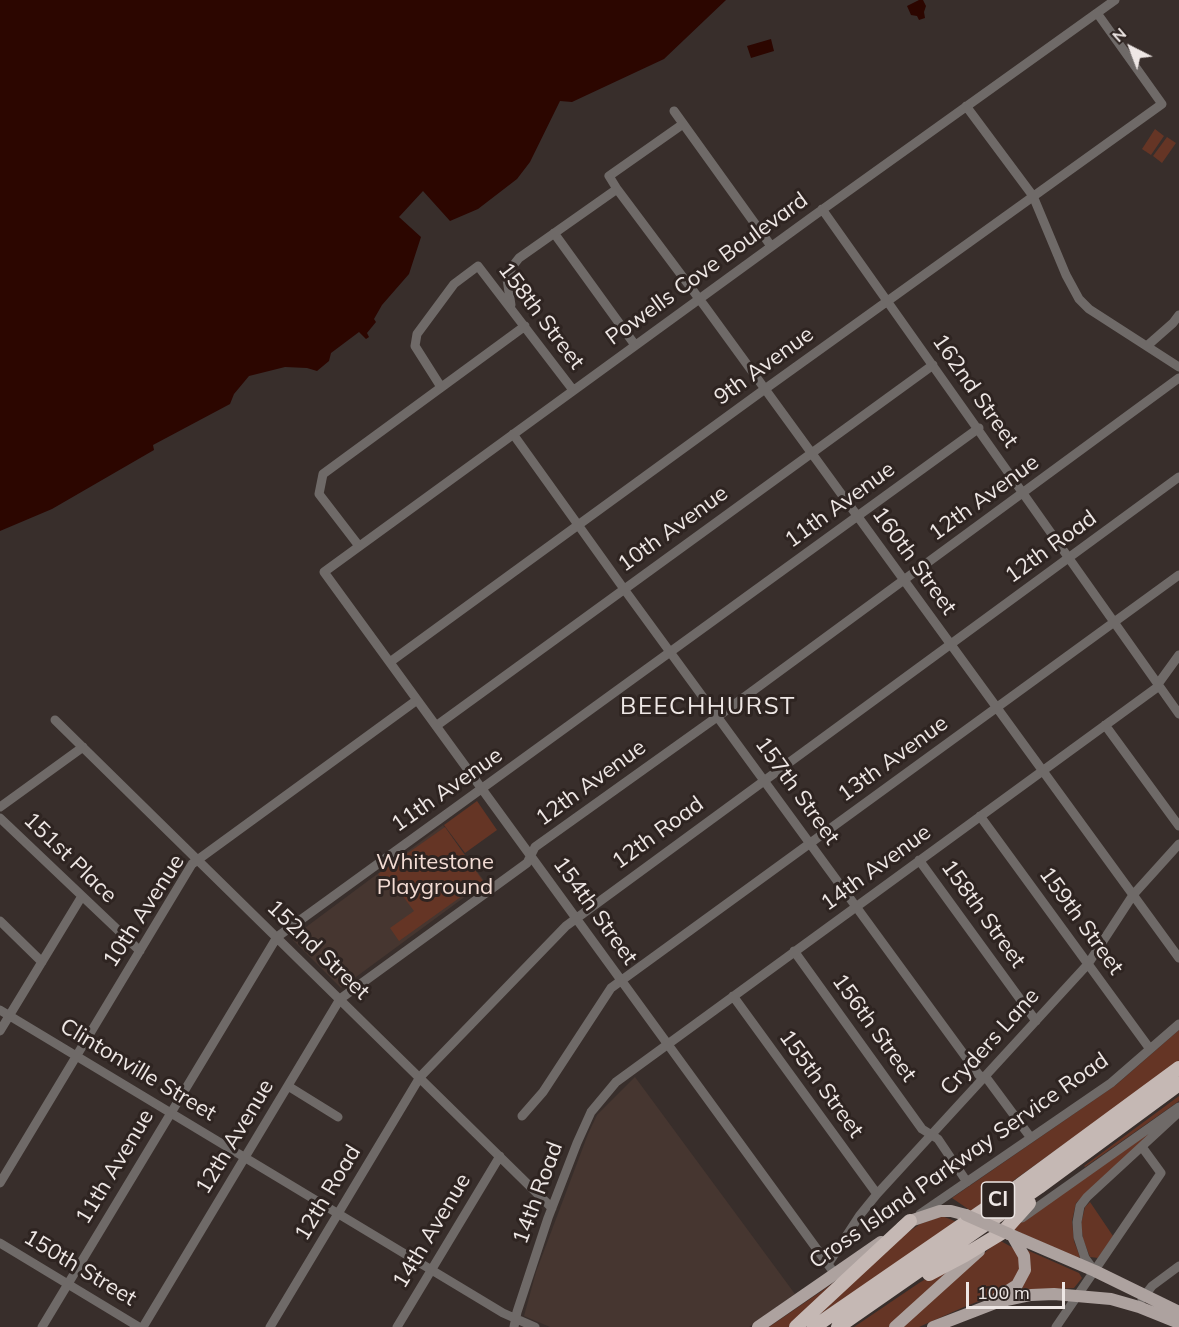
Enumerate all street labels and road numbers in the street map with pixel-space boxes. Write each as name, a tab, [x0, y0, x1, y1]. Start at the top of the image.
street label: Powells Cove Boulevard	[601, 187, 813, 351]
street label: 158th Street	[492, 257, 590, 375]
street label: 9th Avenue	[709, 321, 819, 411]
street label: 162nd Street	[926, 329, 1024, 453]
street label: 12th Avenue	[924, 449, 1044, 547]
street label: 11th Avenue	[780, 456, 900, 554]
street label: 10th Avenue	[613, 480, 733, 578]
street label: 160th Street	[866, 502, 962, 620]
street label: 12th Road	[1000, 505, 1102, 589]
street label: 13th Avenue	[833, 710, 953, 808]
street label: 157th Street	[749, 732, 845, 850]
street label: 12th Avenue	[531, 734, 651, 832]
street label: 11th Avenue	[386, 742, 508, 838]
street label: 12th Road	[607, 791, 709, 875]
street label: 151st Place	[18, 807, 122, 909]
street label: 14th Avenue	[816, 819, 936, 917]
street label: 10th Avenue	[98, 850, 190, 972]
street label: 154th Street	[547, 852, 643, 970]
street label: 158th Street	[935, 855, 1031, 973]
street label: 159th Street	[1033, 862, 1129, 980]
street label: 152nd Street	[261, 895, 375, 1005]
street label: 156th Street	[826, 969, 922, 1087]
street label: Cryders Lane	[935, 983, 1045, 1101]
street label: Clintonville Street	[55, 1013, 221, 1127]
street label: 155th Street	[773, 1025, 869, 1143]
street label: Cross Island Parkway Service Road	[804, 1047, 1114, 1275]
street label: 12th Avenue	[190, 1075, 280, 1199]
street label: 11th Avenue	[70, 1105, 160, 1229]
street label: 14th Road	[507, 1138, 569, 1248]
street label: 12th Road	[289, 1140, 367, 1246]
street label: 14th Avenue	[387, 1169, 477, 1293]
road number: CI	[982, 1182, 1014, 1218]
street label: 150th Street	[19, 1224, 141, 1312]

